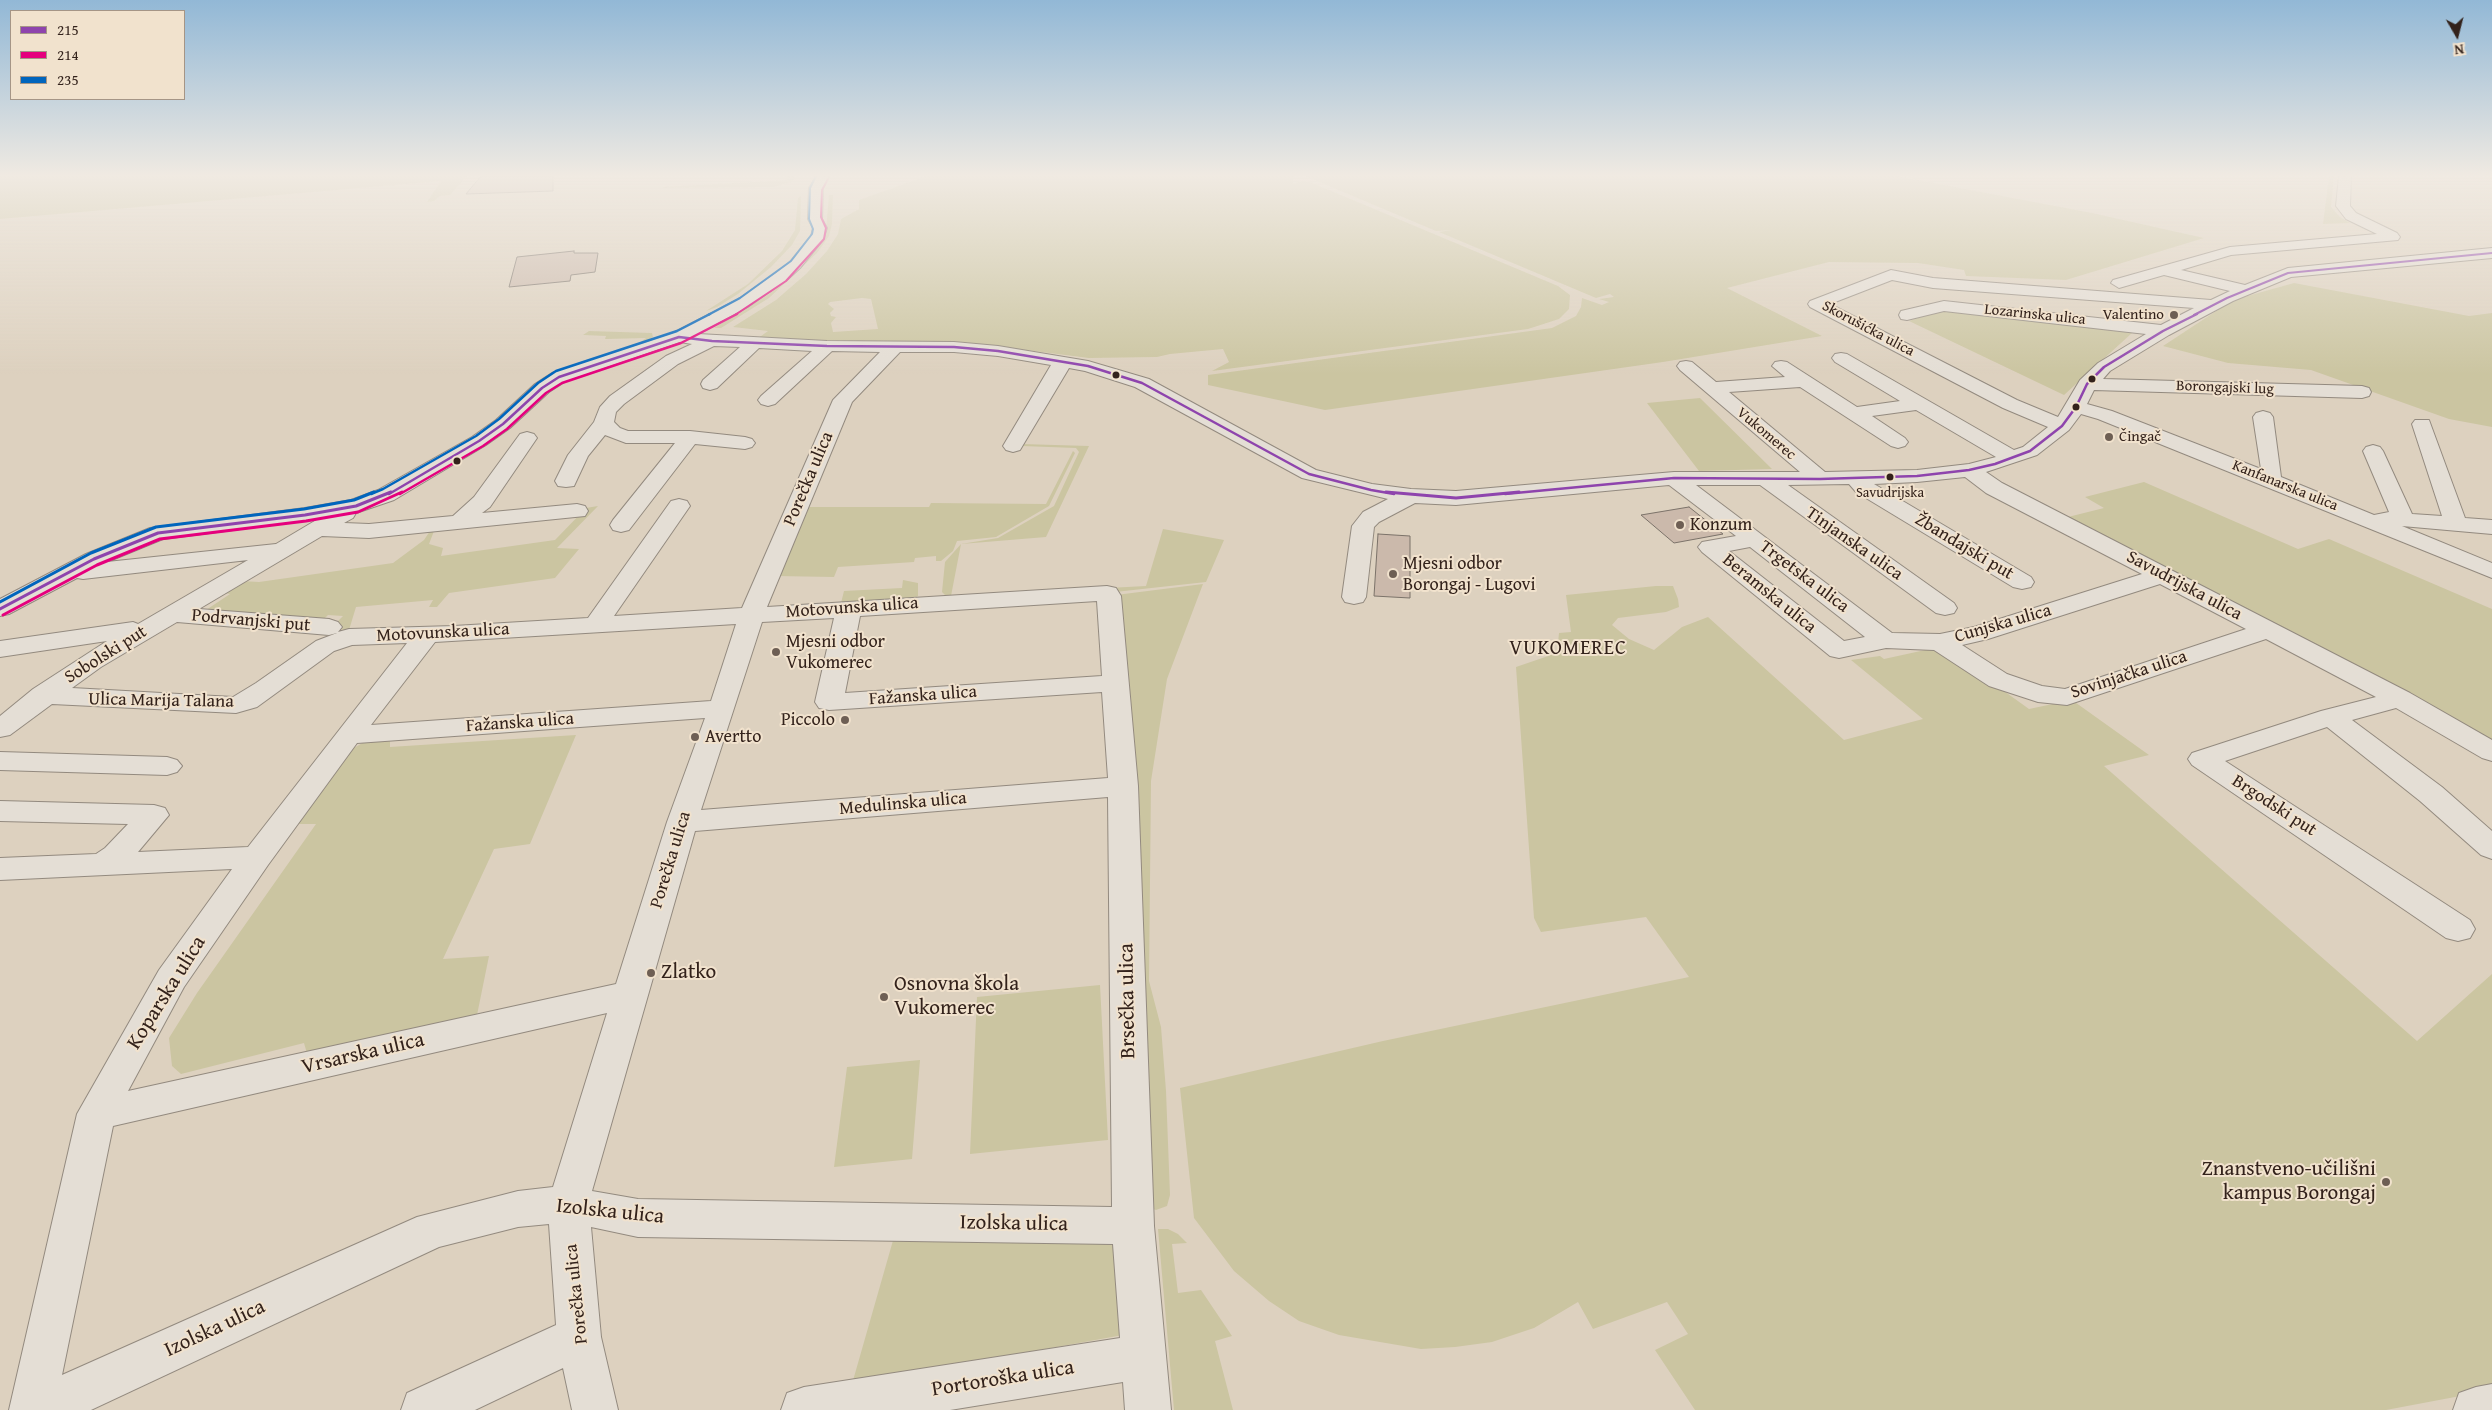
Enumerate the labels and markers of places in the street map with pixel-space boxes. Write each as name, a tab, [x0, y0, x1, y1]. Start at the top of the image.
place label: Valentino	[2103, 306, 2164, 324]
marker: Valentino	[2168, 309, 2180, 321]
unlabelled marker	[1111, 370, 1121, 380]
unlabelled marker	[2087, 374, 2097, 384]
unlabelled marker	[2071, 402, 2081, 412]
place label: Čingač	[2119, 428, 2161, 446]
marker: Čingač	[2103, 431, 2115, 443]
unlabelled marker	[452, 456, 462, 466]
marker: Savudrijska	[1885, 472, 1895, 482]
place label: Savudrijska	[1856, 485, 1924, 501]
place label: Konzum	[1690, 514, 1752, 536]
marker: Konzum	[1674, 519, 1686, 531]
place label: Mjesni odbor Borongaj - Lugovi	[1403, 553, 1536, 596]
marker: Mjesni odbor Borongaj - Lugovi	[1387, 568, 1399, 580]
place label: Mjesni odbor Vukomerec	[786, 631, 885, 674]
marker: Mjesni odbor Vukomerec	[770, 646, 782, 658]
place label: Piccolo	[781, 709, 835, 731]
marker: Piccolo	[839, 714, 851, 726]
place label: Avertto	[705, 726, 761, 748]
marker: Avertto	[689, 731, 701, 743]
place label: Zlatko	[661, 960, 716, 986]
marker: Zlatko	[645, 967, 657, 979]
place label: Osnovna škola Vukomerec	[894, 972, 1019, 1022]
marker: Osnovna škola Vukomerec	[878, 991, 890, 1003]
place label: Znanstveno-učilišni kampus Borongaj	[2202, 1157, 2376, 1207]
marker: Znanstveno-učilišni kampus Borongaj	[2380, 1176, 2392, 1188]

